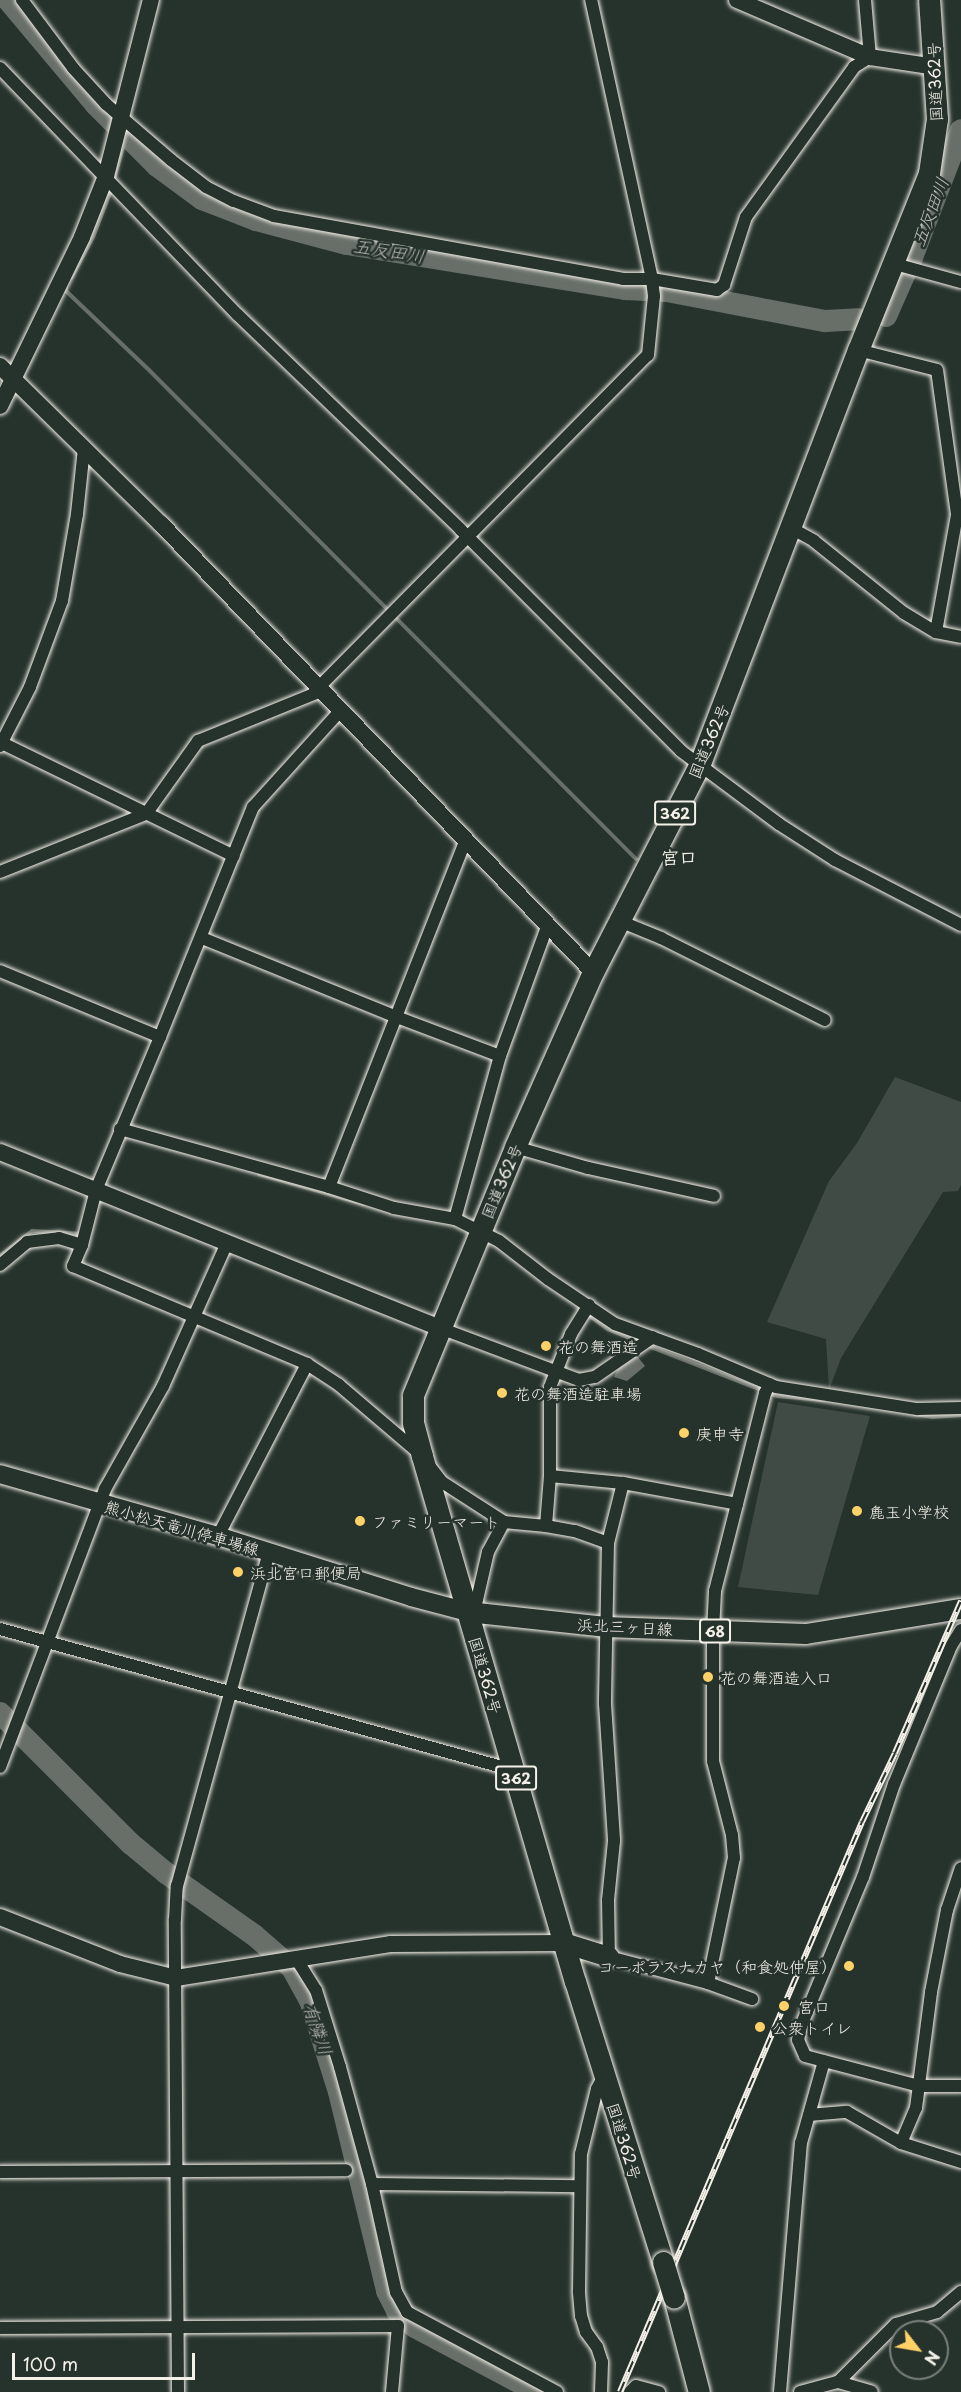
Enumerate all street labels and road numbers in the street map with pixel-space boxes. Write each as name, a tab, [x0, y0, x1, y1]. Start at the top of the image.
street label: 国道362号	[923, 42, 945, 122]
street label: 国道362号	[684, 701, 732, 781]
road number: 362	[654, 801, 696, 825]
street label: 国道362号	[477, 1141, 525, 1221]
street label: 熊小松天竜川停車場線	[102, 1496, 262, 1558]
street label: 浜北三ヶ日線	[577, 1614, 673, 1638]
road number: 68	[698, 1619, 732, 1643]
street label: 国道362号	[466, 1634, 506, 1716]
road number: 362	[495, 1766, 537, 1790]
street label: 国道362号	[604, 2100, 646, 2182]

